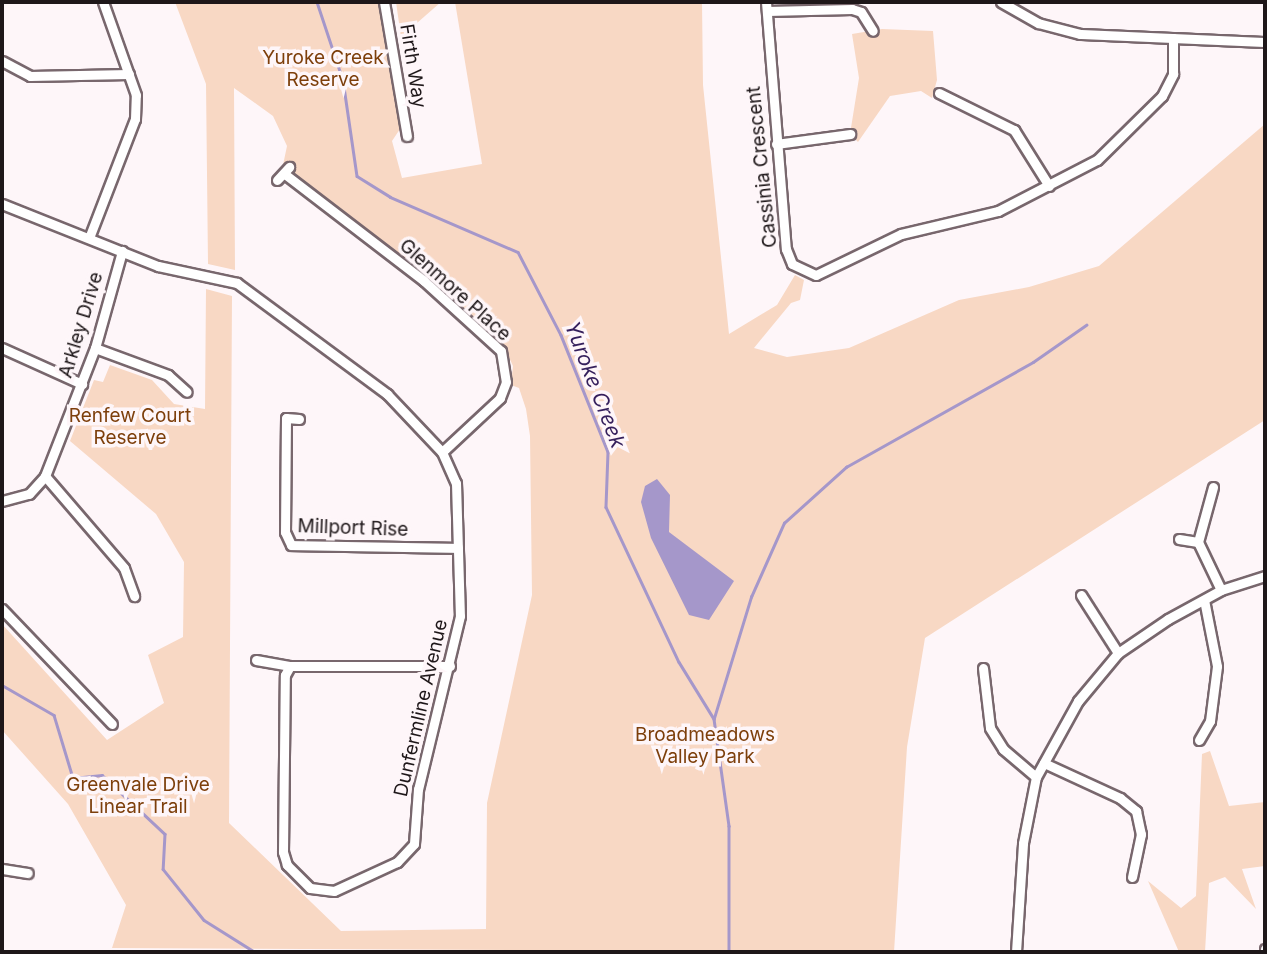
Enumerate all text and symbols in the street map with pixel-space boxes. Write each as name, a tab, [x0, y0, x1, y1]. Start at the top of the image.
street label: Firth Way	[395, 22, 431, 110]
park label: Yuroke Creek Reserve	[262, 47, 384, 91]
street label: Cassinia Crescent	[742, 85, 782, 249]
street label: Glenmore Place	[395, 234, 515, 346]
street label: Arkley Drive	[54, 269, 108, 381]
water label: Yuroke Creek	[559, 318, 631, 452]
park label: Renfew Court Reserve	[69, 405, 191, 449]
street label: Millport Rise	[297, 515, 409, 541]
street label: Dunfermline Avenue	[389, 617, 453, 799]
park label: Broadmeadows Valley Park	[635, 724, 775, 768]
park label: Greenvale Drive Linear Trail	[66, 774, 210, 818]

